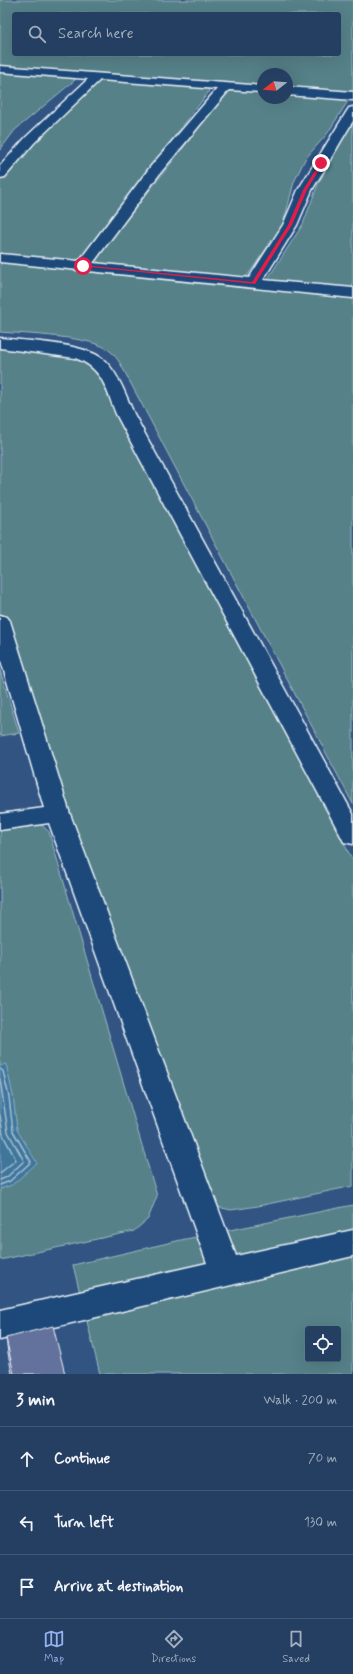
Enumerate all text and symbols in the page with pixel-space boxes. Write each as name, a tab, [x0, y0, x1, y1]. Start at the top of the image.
search box	[12, 12, 341, 56]
icon: search	[26, 23, 48, 45]
text: Search here	[58, 24, 134, 44]
north arrow	[257, 68, 293, 104]
route end	[312, 154, 330, 172]
route start	[74, 257, 92, 275]
map controls	[305, 1326, 341, 1362]
button: locate	[305, 1326, 341, 1362]
text: 3 min	[16, 1389, 55, 1411]
text: Walk · 200 m	[263, 1392, 337, 1409]
icon: ahead	[16, 1448, 38, 1470]
text: Continue	[54, 1449, 110, 1469]
text: 70 m	[308, 1450, 337, 1467]
icon: left	[16, 1512, 38, 1534]
text: Turn left	[54, 1513, 114, 1533]
text: 130 m	[304, 1514, 337, 1531]
icon: arrive	[16, 1576, 38, 1598]
text: Arrive at destination	[54, 1577, 183, 1597]
tab: Map	[43, 1628, 65, 1666]
tab: Directions	[151, 1628, 196, 1666]
tab: Saved	[282, 1628, 310, 1666]

